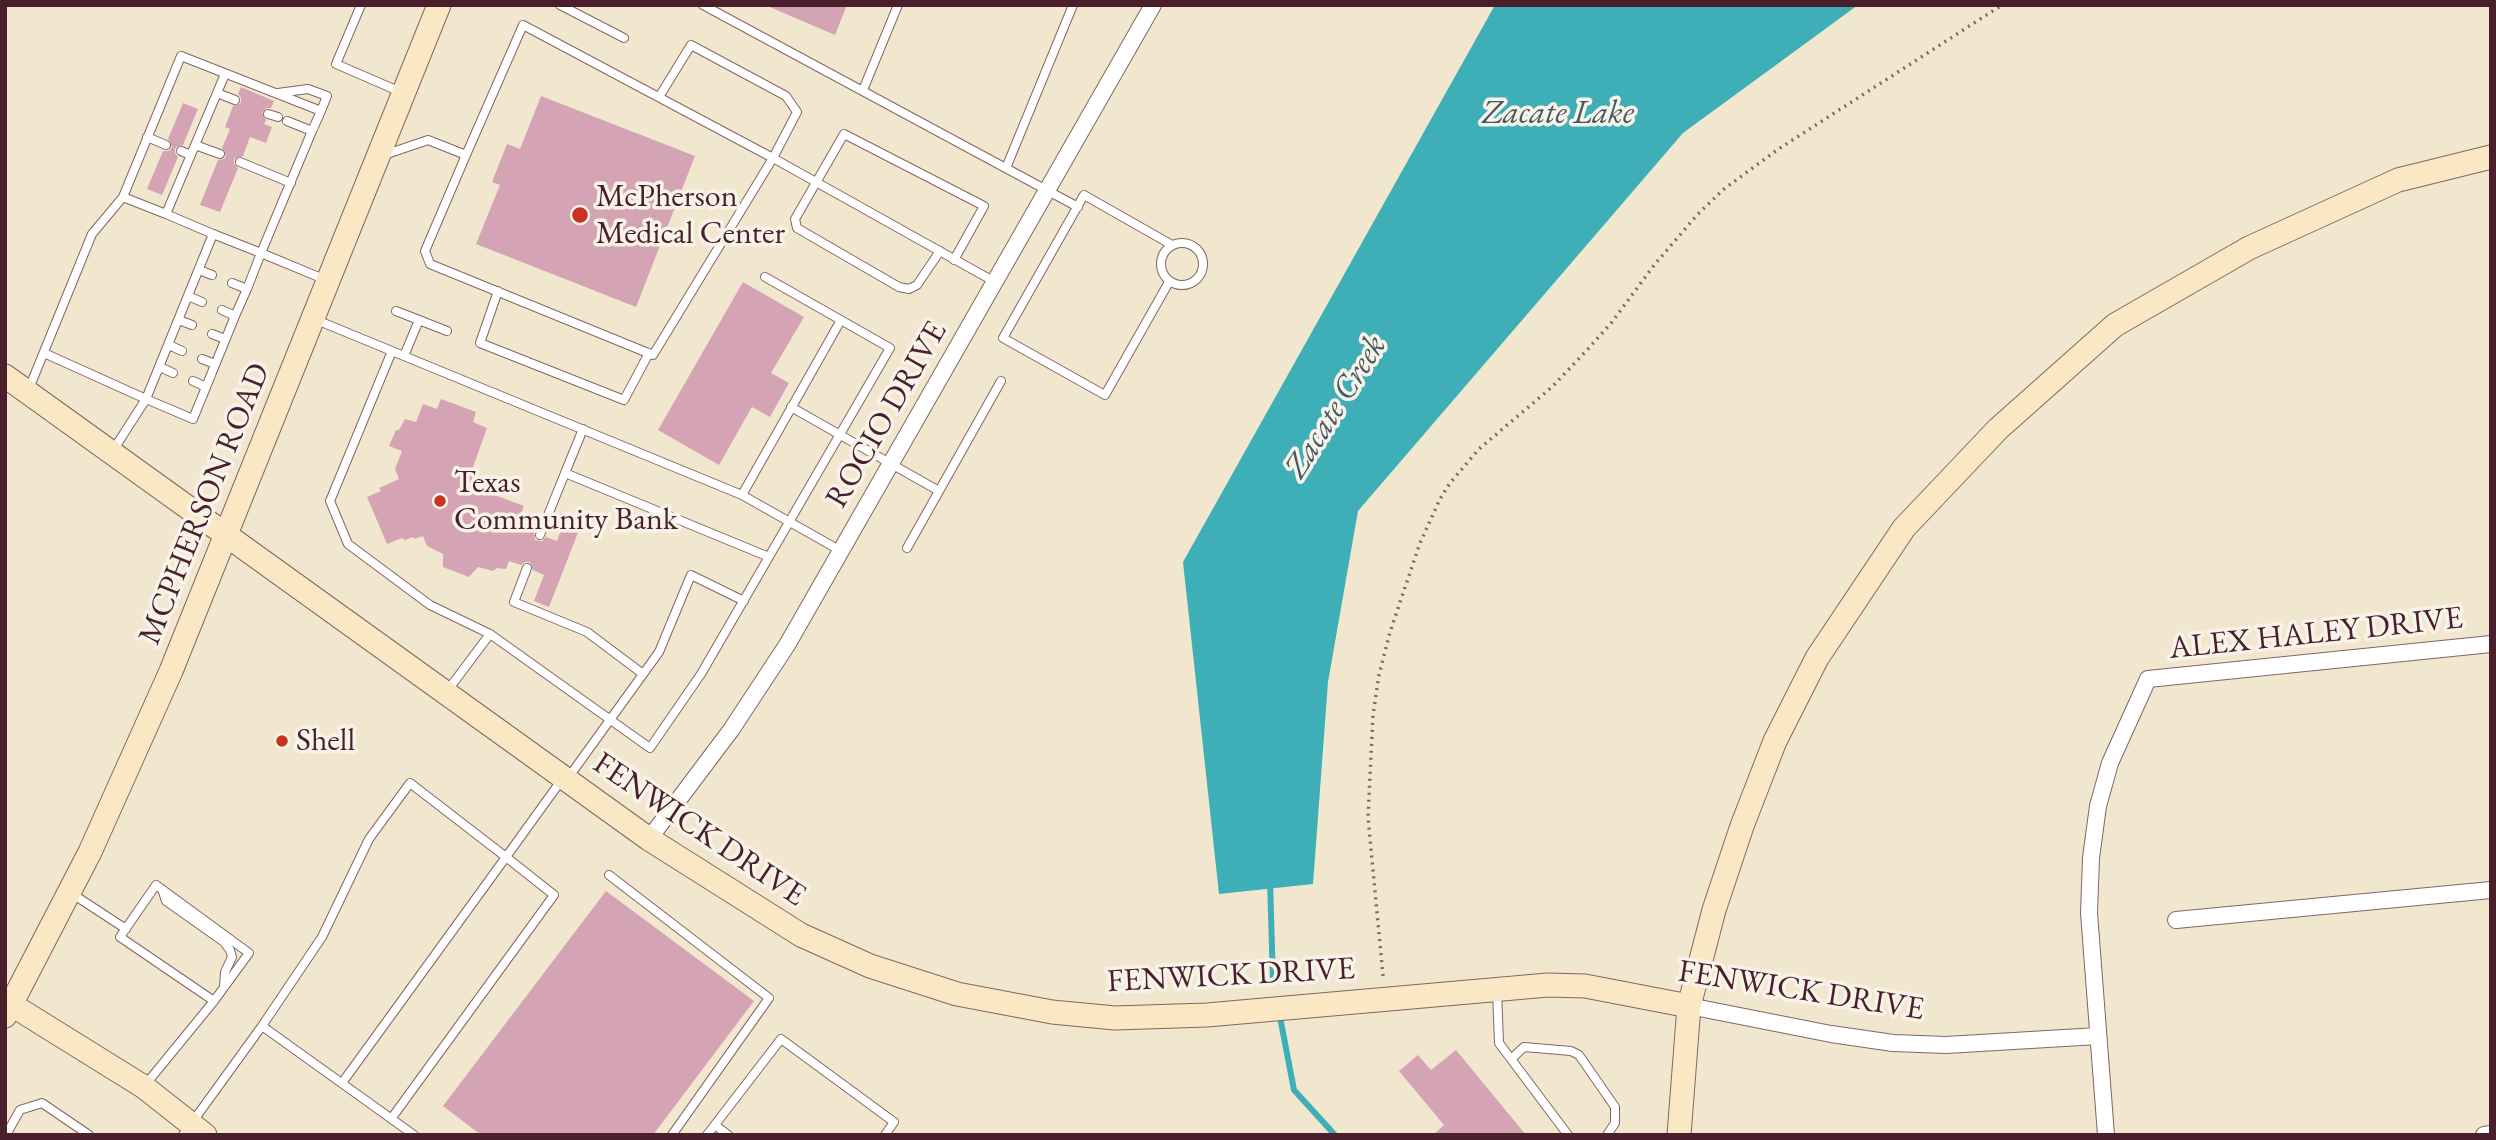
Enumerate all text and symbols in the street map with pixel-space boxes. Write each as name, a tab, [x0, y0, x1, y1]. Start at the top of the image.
water label: Zacate Lake	[1482, 94, 1634, 134]
place label: McPherson Medical Center	[596, 178, 785, 253]
marker: McPherson Medical Center	[570, 205, 590, 225]
street label: ROCIO DRIVE	[818, 315, 956, 515]
water label: Zacate Creek	[1276, 328, 1396, 486]
street label: MCPHERSON ROAD	[131, 358, 279, 650]
place label: Texas Community Bank	[454, 464, 678, 539]
marker: Texas Community Bank	[432, 493, 448, 509]
street label: ALEX HALEY DRIVE	[2167, 599, 2465, 669]
place label: Shell	[296, 722, 355, 760]
marker: Shell	[274, 733, 290, 749]
street label: FENWICK DRIVE	[585, 745, 813, 915]
street label: FENWICK DRIVE	[1106, 950, 1356, 1002]
street label: FENWICK DRIVE	[1675, 953, 1927, 1029]

